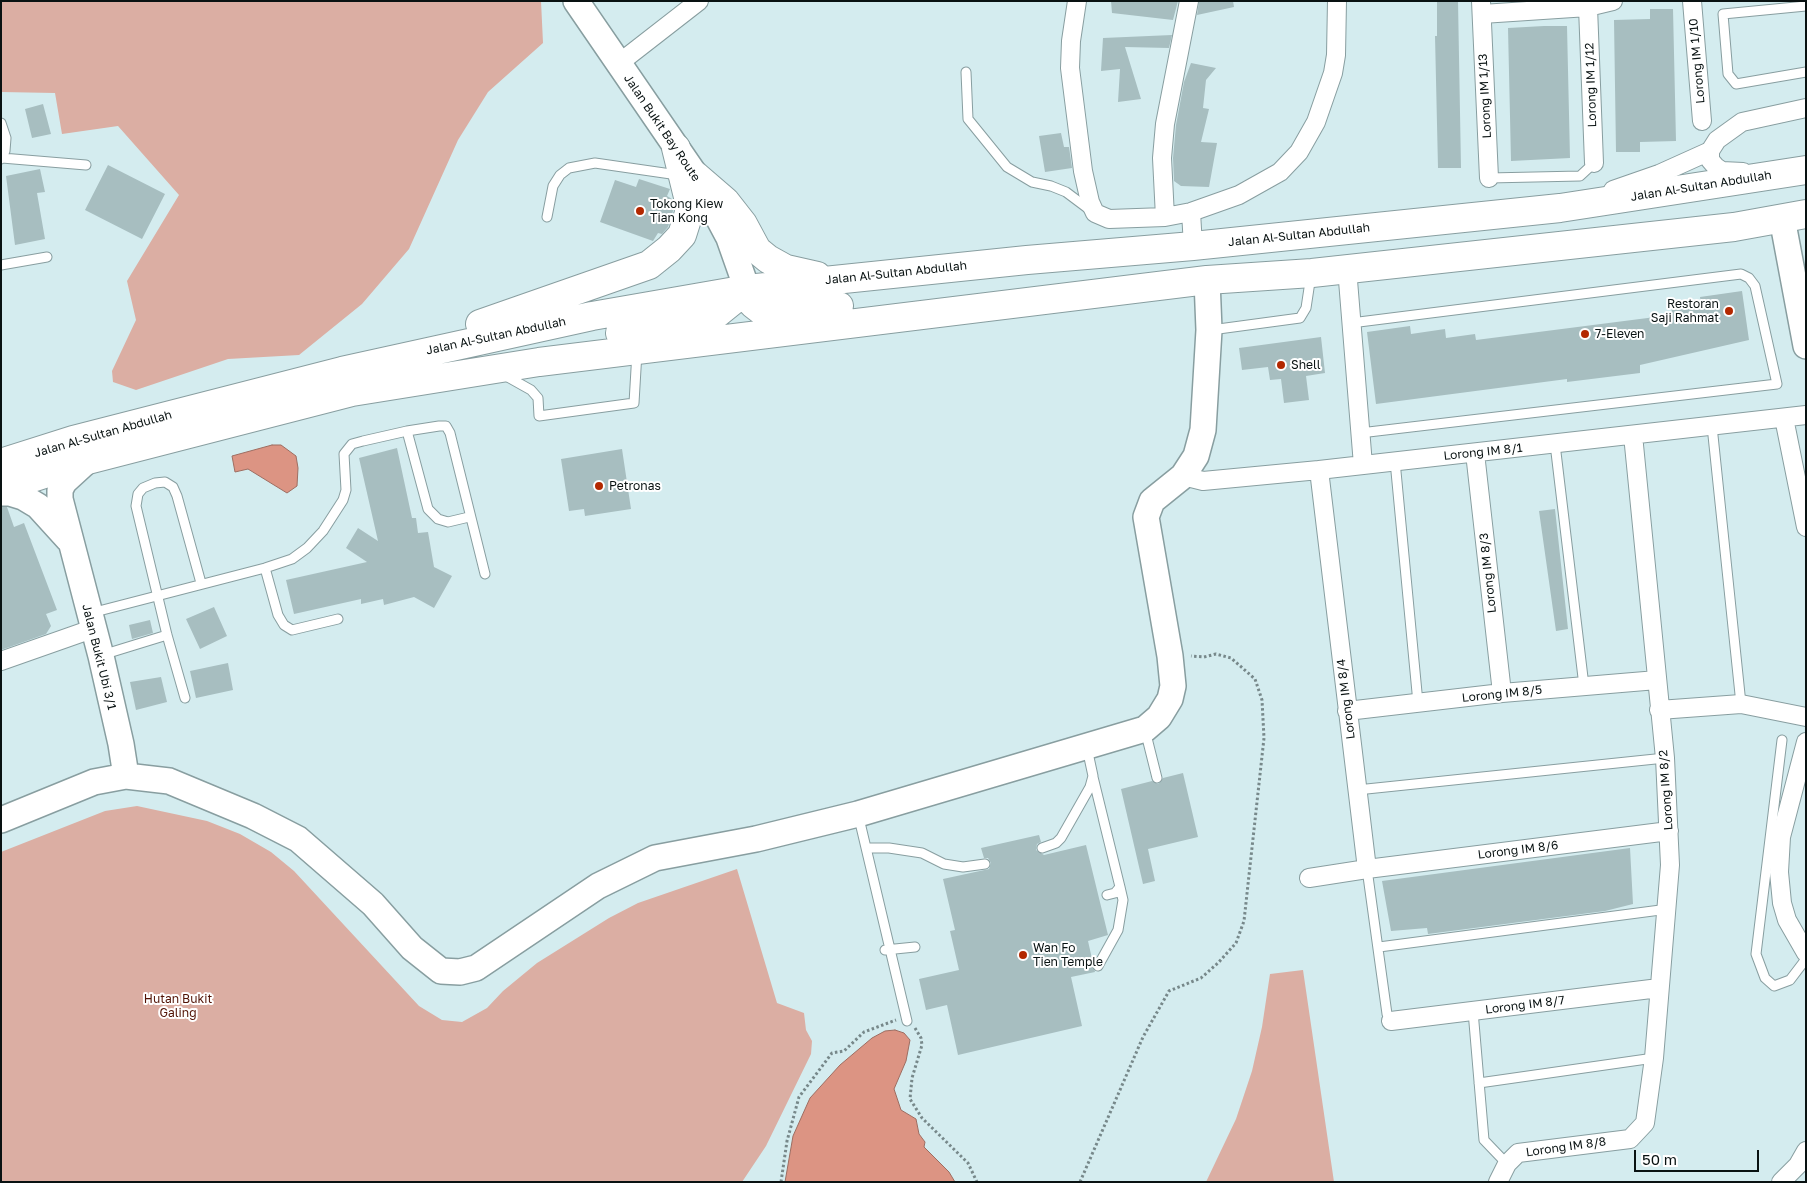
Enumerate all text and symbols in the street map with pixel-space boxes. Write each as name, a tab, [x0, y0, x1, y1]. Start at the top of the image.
street label: Lorong IM 1/10	[1686, 18, 1708, 104]
street label: Lorong IM 1/12	[1582, 42, 1600, 128]
street label: Lorong IM 1/13	[1476, 53, 1494, 139]
street label: Jalan Bukit Bay Route	[621, 72, 703, 184]
street label: Jalan Al-Sultan Abdullah	[1629, 168, 1773, 204]
place label: Tokong Kiew Tian Kong	[650, 197, 723, 225]
marker: Tokong Kiew Tian Kong	[634, 205, 646, 217]
street label: Jalan Al-Sultan Abdullah	[1227, 220, 1371, 250]
street label: Jalan Al-Sultan Abdullah	[824, 258, 968, 288]
place label: Restoran Saji Rahmat	[1651, 297, 1719, 325]
marker: Restoran Saji Rahmat	[1723, 305, 1735, 317]
street label: Jalan Al-Sultan Abdullah	[425, 314, 567, 358]
place label: 7-Eleven	[1595, 327, 1644, 341]
marker: 7-Eleven	[1579, 328, 1591, 340]
place label: Shell	[1291, 358, 1321, 372]
marker: Shell	[1275, 359, 1287, 371]
street label: Jalan Al-Sultan Abdullah	[32, 407, 174, 461]
street label: Lorong IM 8/1	[1443, 441, 1523, 463]
place label: Petronas	[609, 479, 661, 493]
marker: Petronas	[593, 480, 605, 492]
street label: Lorong IM 8/3	[1477, 532, 1499, 614]
street label: Jalan Bukit Ubi 3/1	[79, 603, 119, 711]
street label: Lorong IM 8/4	[1334, 658, 1358, 740]
street label: Lorong IM 8/5	[1461, 683, 1543, 705]
street label: Lorong IM 8/2	[1656, 749, 1676, 831]
street label: Lorong IM 8/6	[1477, 838, 1559, 862]
place label: Wan Fo Tien Temple	[1033, 941, 1103, 969]
marker: Wan Fo Tien Temple	[1017, 949, 1029, 961]
park label: Hutan Bukit Galing	[144, 992, 212, 1020]
street label: Lorong IM 8/7	[1484, 993, 1566, 1017]
street label: Lorong IM 8/8	[1525, 1134, 1607, 1160]
scale bar	[1637, 1140, 1762, 1172]
text: 50 m	[1642, 1150, 1677, 1168]

